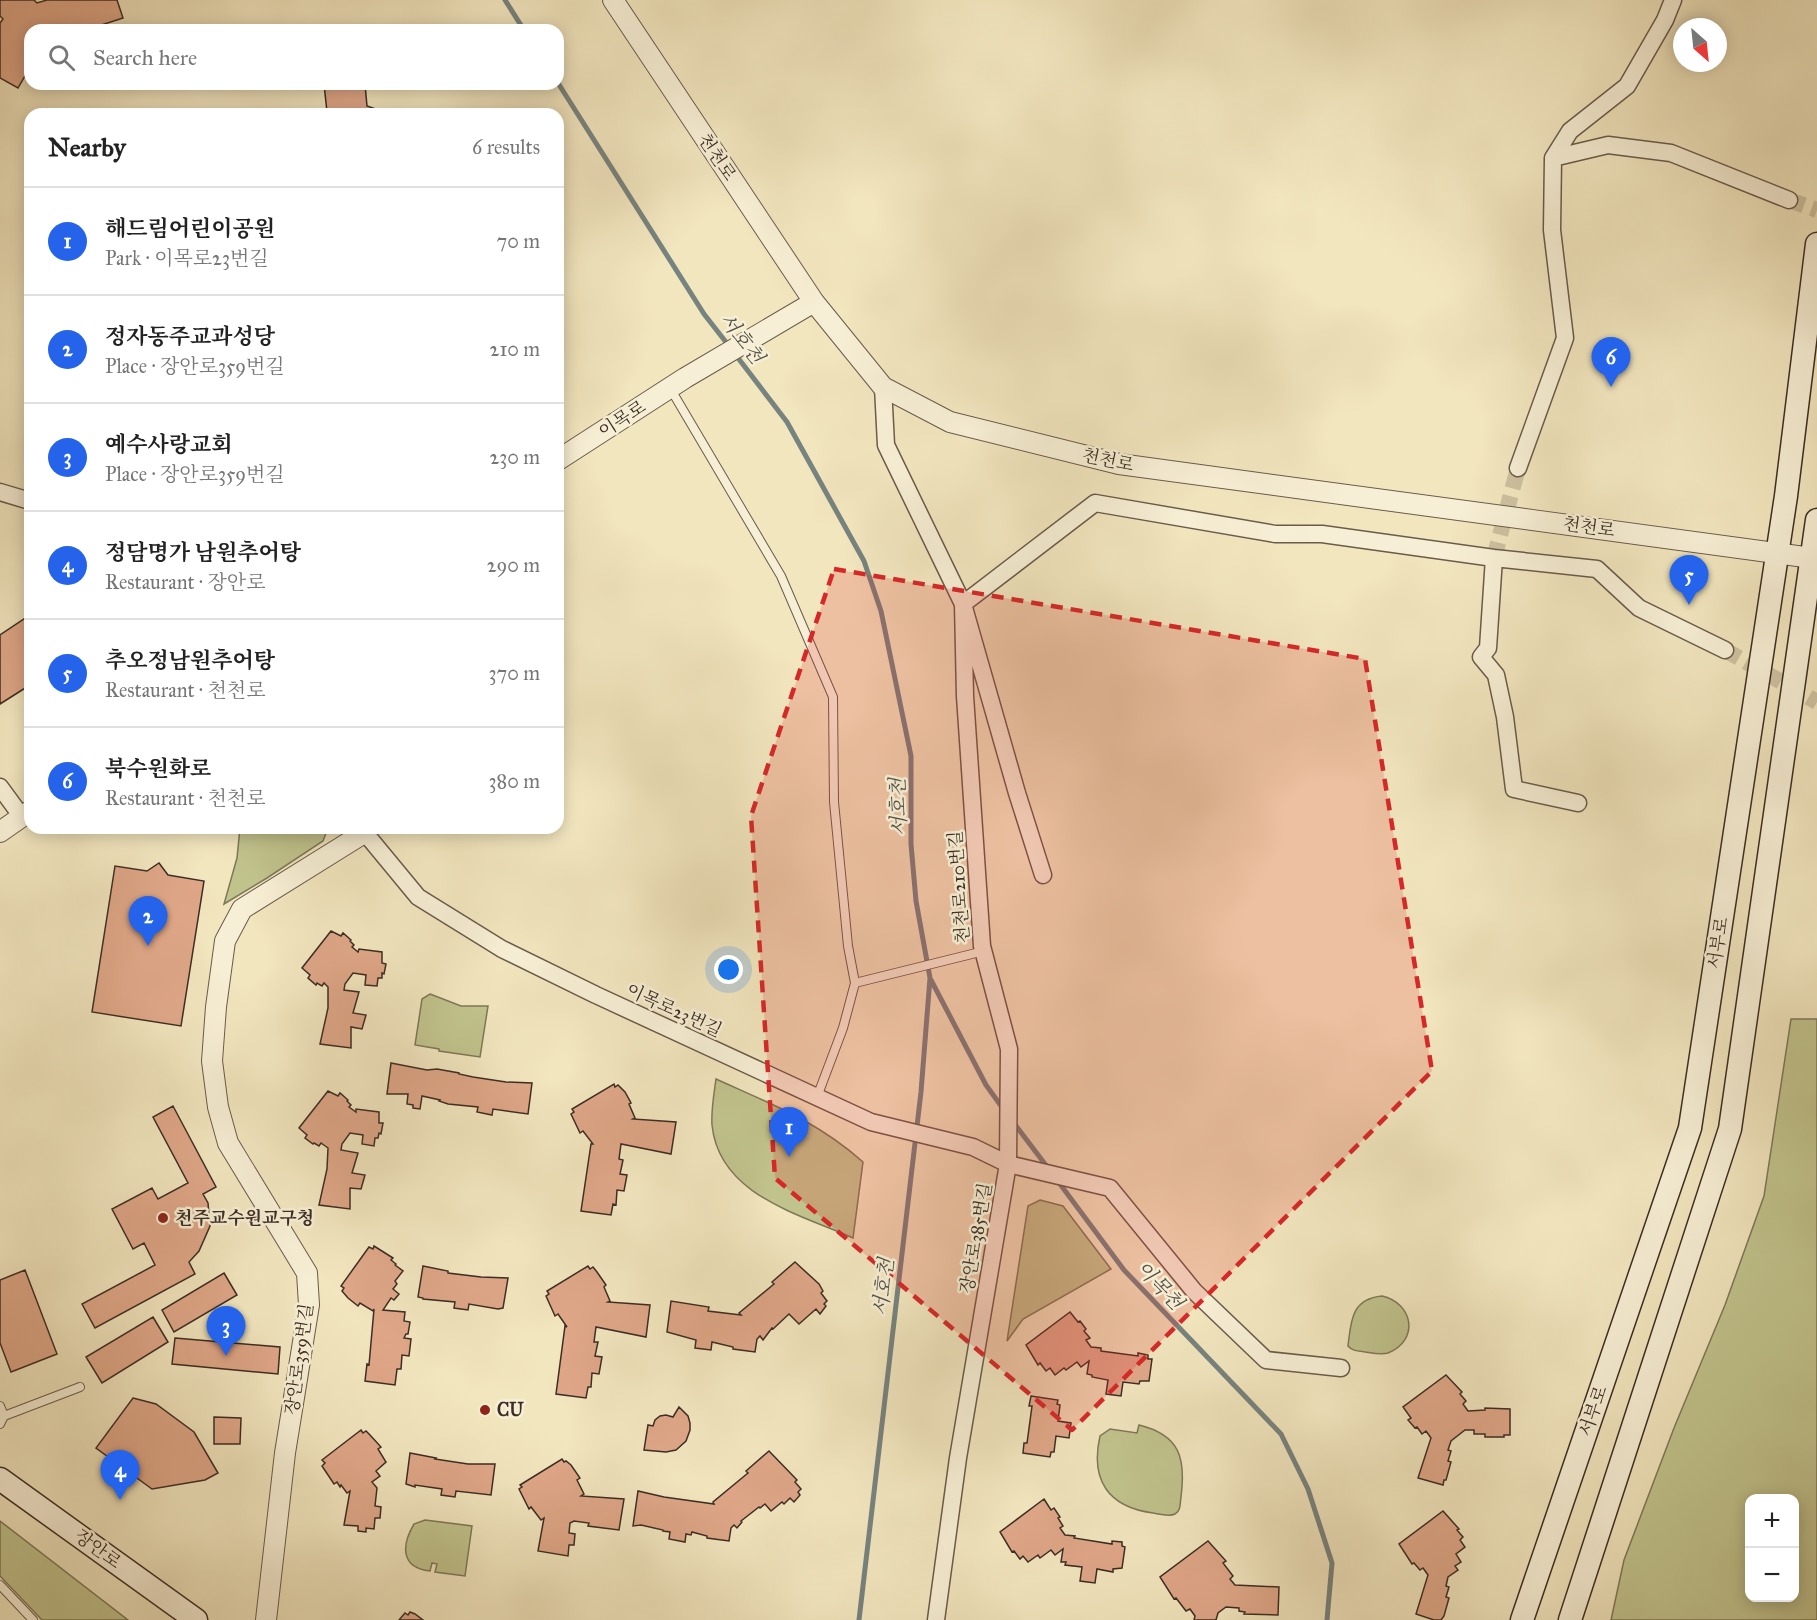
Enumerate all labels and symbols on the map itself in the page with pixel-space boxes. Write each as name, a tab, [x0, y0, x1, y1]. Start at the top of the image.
north arrow	[1673, 18, 1727, 72]
street label: 천천로	[693, 129, 741, 185]
water label: 서호천	[715, 308, 770, 370]
pin: 6	[1592, 338, 1630, 387]
street label: 이목로	[594, 396, 650, 442]
street label: 천천로	[1080, 444, 1136, 476]
street label: 천천로	[1562, 512, 1616, 542]
pin: 5	[1670, 556, 1708, 605]
water label: 서호천	[885, 776, 911, 836]
street label: 천천로210번길	[944, 830, 974, 944]
pin: 2	[128, 896, 168, 946]
street label: 서부로	[1703, 916, 1733, 970]
your location	[714, 955, 743, 984]
street label: 이목로23번길	[623, 978, 725, 1042]
pin: 1	[770, 1108, 808, 1157]
street label: 장안로385번길	[955, 1181, 997, 1295]
place label: 천주교수원교구청	[175, 1207, 314, 1229]
marker: 천주교수원교구청	[156, 1211, 170, 1225]
water label: 서호천	[868, 1255, 899, 1317]
water label: 이목천	[1131, 1256, 1190, 1316]
street label: 장안로359번길	[280, 1302, 318, 1416]
pin: 3	[206, 1306, 246, 1356]
street label: 서부로	[1574, 1383, 1612, 1439]
place label: CU	[497, 1399, 524, 1421]
marker: CU	[478, 1403, 492, 1417]
pin: 4	[100, 1450, 140, 1500]
street label: 장안로	[70, 1525, 126, 1573]

